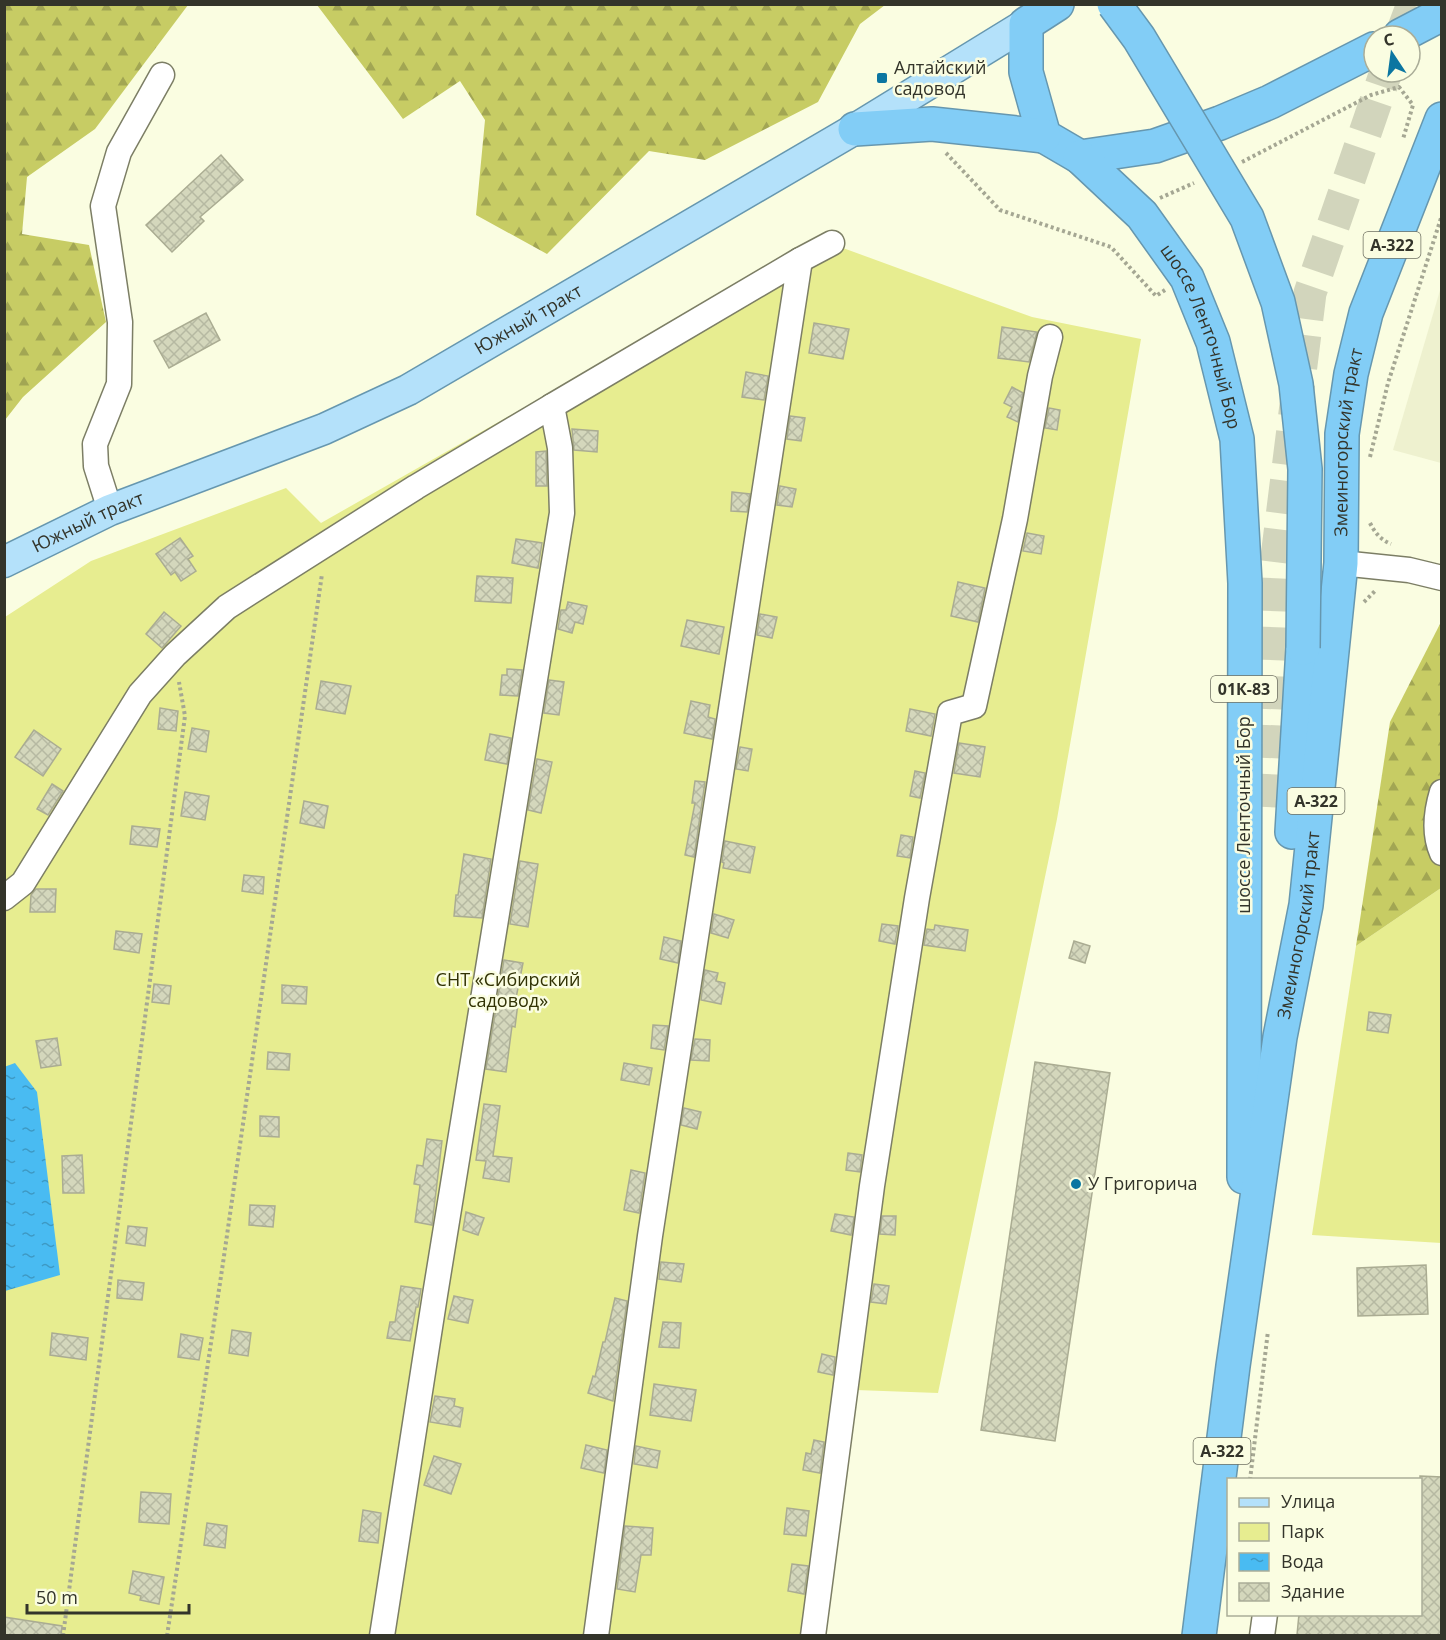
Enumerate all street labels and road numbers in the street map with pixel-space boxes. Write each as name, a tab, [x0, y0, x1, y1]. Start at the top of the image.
road number: А-322	[1364, 232, 1420, 258]
street label: шоссе Ленточный Бор	[1155, 239, 1247, 431]
street label: Южный тракт	[470, 278, 587, 360]
street label: Змеиногорский тракт	[1328, 345, 1368, 537]
street label: Южный тракт	[28, 485, 147, 558]
road number: 01К-83	[1211, 676, 1277, 702]
street label: шоссе Ленточный Бор	[1231, 716, 1255, 914]
road number: А-322	[1288, 788, 1344, 814]
street label: Змеиногорский тракт	[1271, 830, 1325, 1021]
road number: А-322	[1194, 1438, 1250, 1464]

